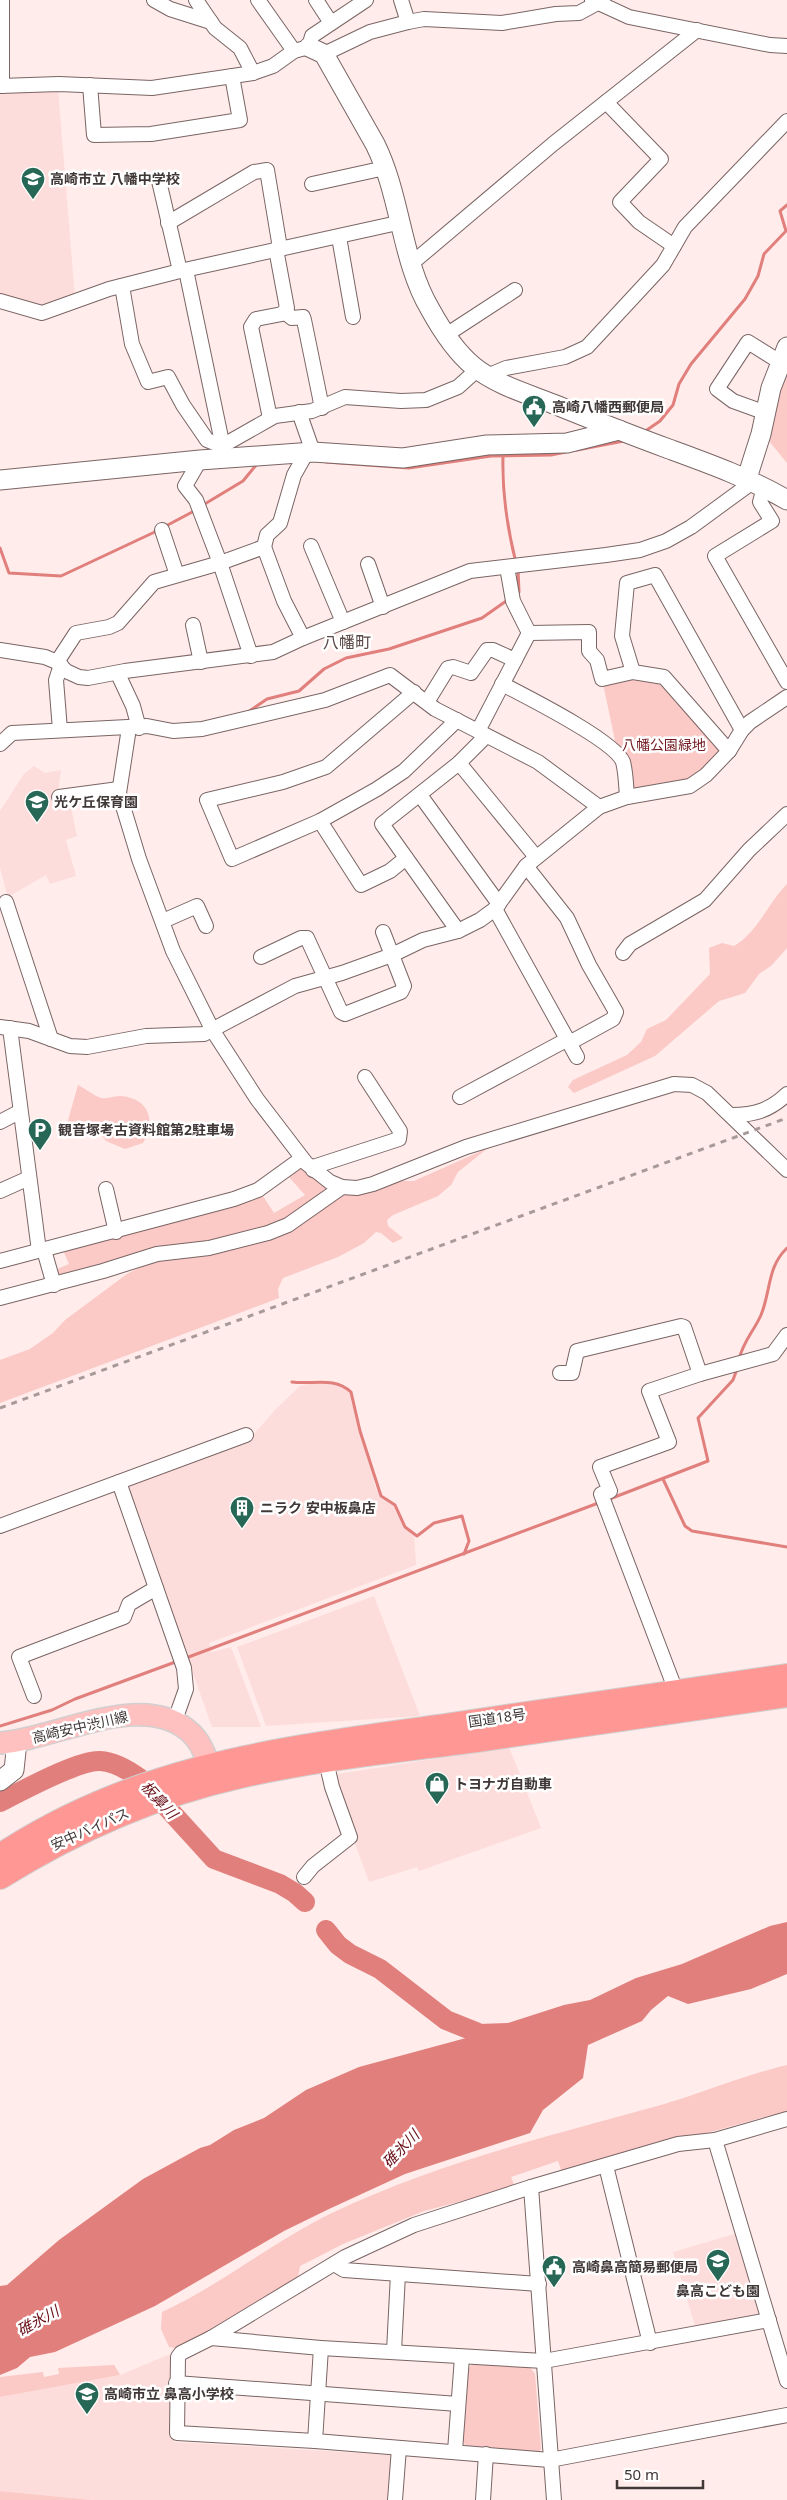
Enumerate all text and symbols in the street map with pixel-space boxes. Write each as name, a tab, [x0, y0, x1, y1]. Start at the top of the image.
school or university icon: 高崎市立 八幡中学校	[20, 166, 46, 200]
place label: 高崎市立 八幡中学校	[50, 169, 180, 188]
public building icon: 高崎八幡西郵便局	[521, 394, 547, 428]
place label: 高崎八幡西郵便局	[552, 397, 664, 416]
district label: 八幡町	[323, 631, 371, 653]
park label: 八幡公園緑地	[622, 735, 706, 754]
school or university icon: 光ケ丘保育園	[24, 789, 50, 823]
place label: 光ケ丘保育園	[54, 792, 138, 811]
parking icon: 観音塚考古資料館第2駐車場	[27, 1117, 53, 1151]
place label: 観音塚考古資料館第2駐車場	[58, 1120, 234, 1139]
building icon: ニラク 安中板鼻店	[229, 1495, 255, 1529]
place label: ニラク 安中板鼻店	[260, 1498, 376, 1517]
street label: 国道18号	[467, 1704, 527, 1731]
street label: 高崎安中渋川線	[30, 1706, 130, 1747]
shop icon: トヨナガ自動車	[424, 1771, 450, 1805]
place label: トヨナガ自動車	[454, 1774, 552, 1793]
water label: 板鼻川	[137, 1776, 184, 1824]
street label: 安中バイパス	[48, 1803, 132, 1854]
water label: 碓氷川	[377, 2124, 424, 2171]
school or university icon: 鼻高こども園	[705, 2248, 731, 2282]
public building icon: 高崎鼻高簡易郵便局	[541, 2254, 567, 2288]
place label: 高崎鼻高簡易郵便局	[572, 2257, 698, 2276]
place label: 鼻高こども園	[676, 2281, 760, 2300]
water label: 碓氷川	[13, 2300, 64, 2340]
school or university icon: 高崎市立 鼻高小学校	[74, 2381, 100, 2415]
place label: 高崎市立 鼻高小学校	[104, 2384, 234, 2403]
scale bar	[617, 2458, 703, 2490]
text: 50 m	[624, 2464, 659, 2484]

